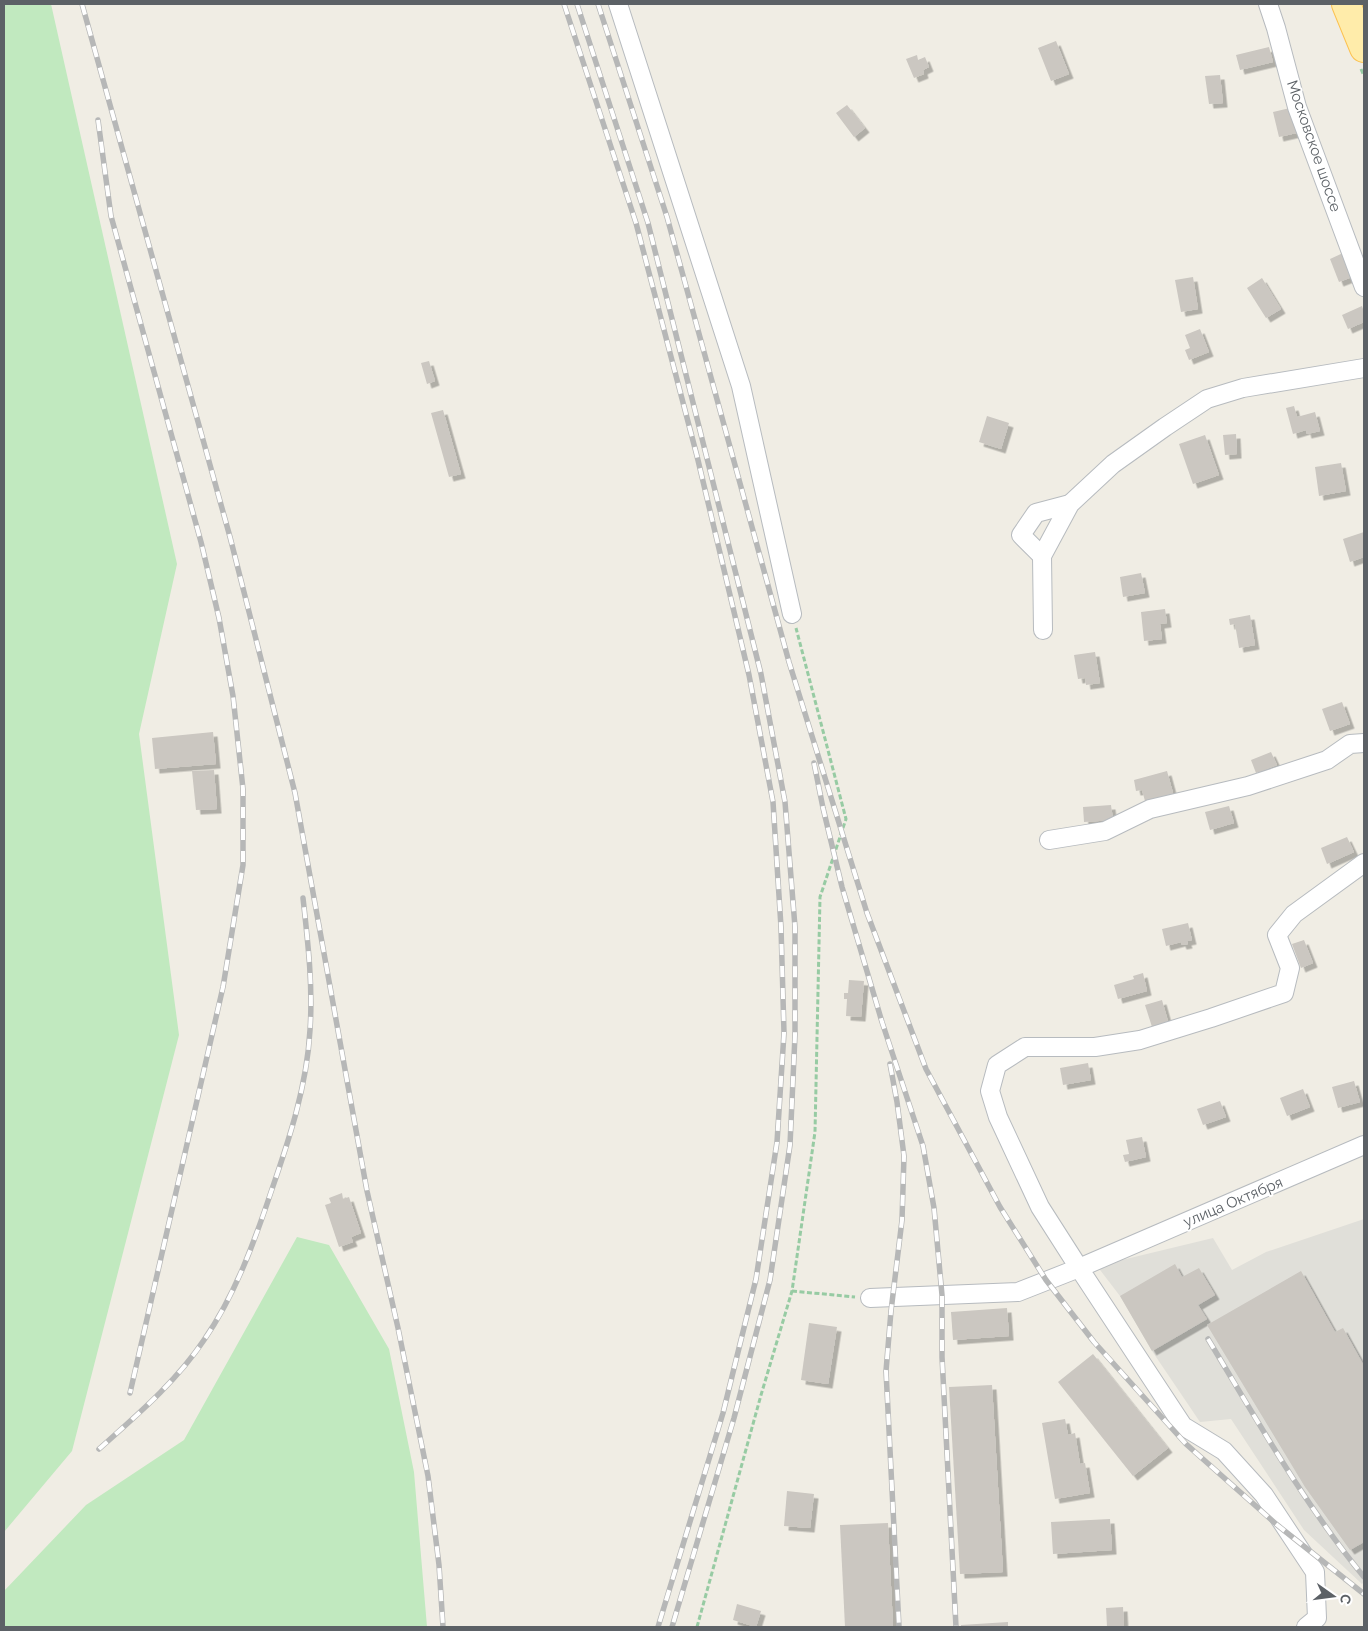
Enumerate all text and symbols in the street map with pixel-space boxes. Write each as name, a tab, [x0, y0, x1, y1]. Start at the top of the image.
street label: Московское шоссе	[1283, 78, 1345, 214]
street label: улица Октября	[1181, 1173, 1285, 1231]
north arrow	[1308, 1571, 1358, 1621]
text: С	[1337, 1593, 1355, 1606]

